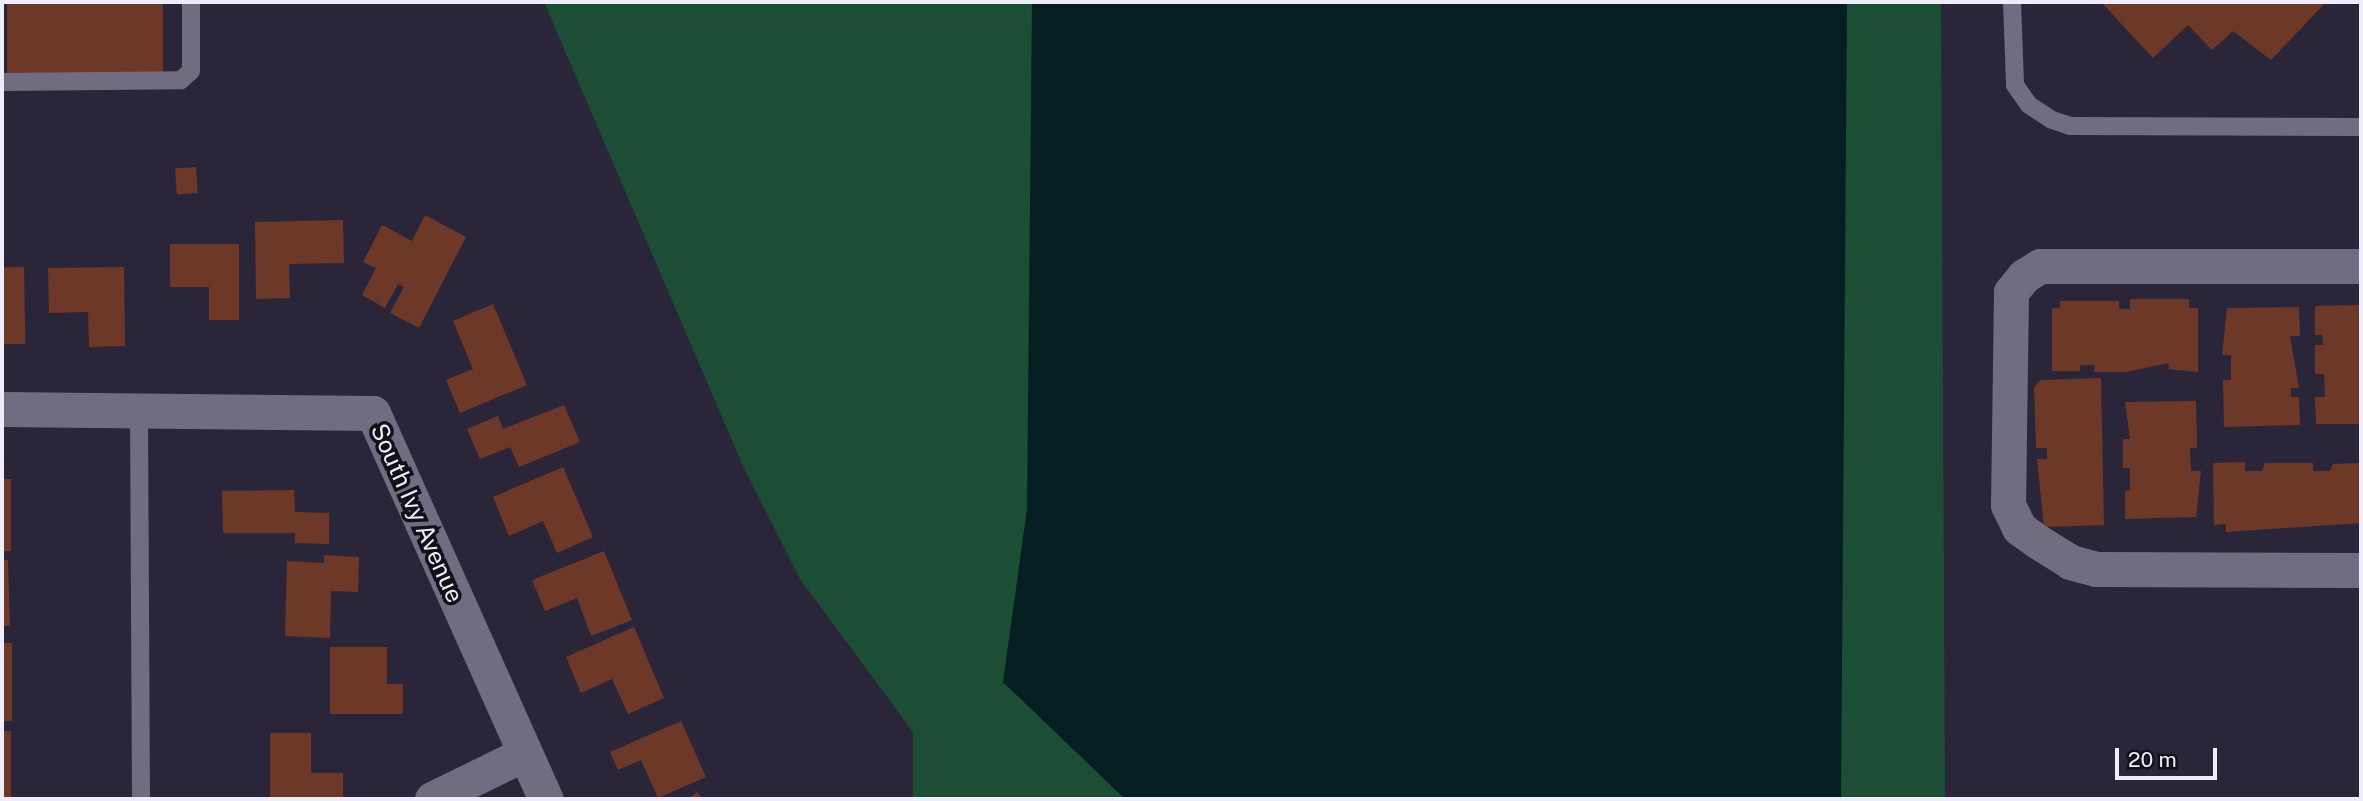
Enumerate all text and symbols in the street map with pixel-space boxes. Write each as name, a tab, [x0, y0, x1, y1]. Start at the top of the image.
street label: South Ivy Avenue	[365, 419, 469, 607]
scale bar	[2118, 734, 2220, 778]
text: 20 m	[2128, 747, 2177, 772]

